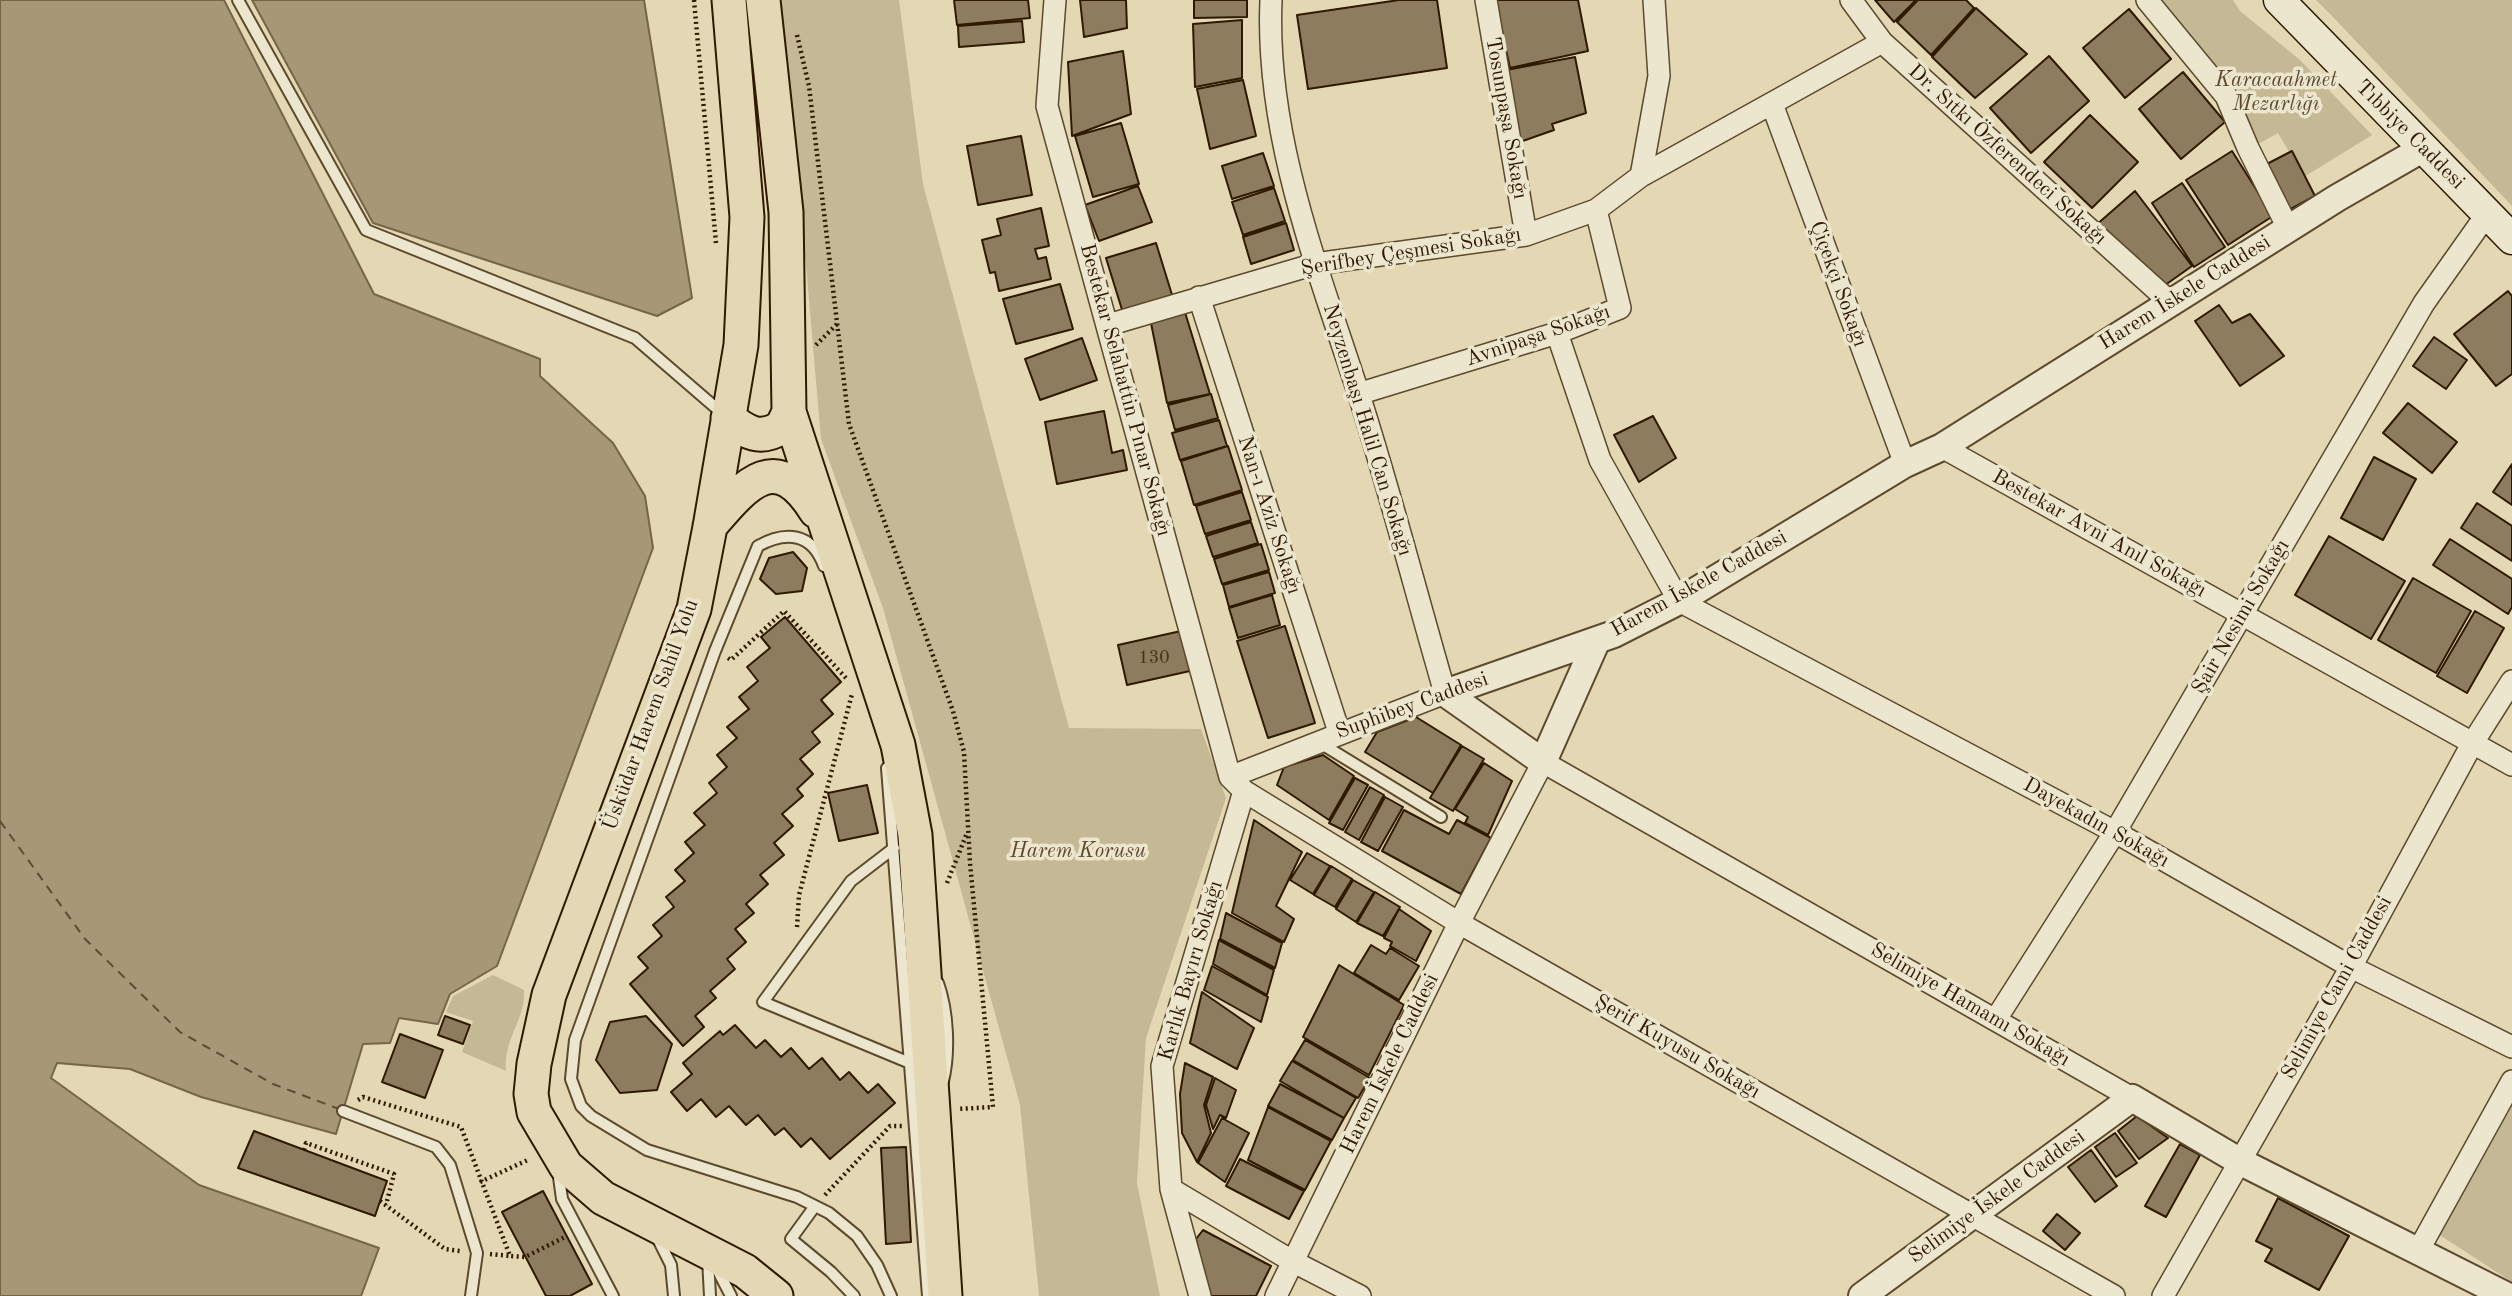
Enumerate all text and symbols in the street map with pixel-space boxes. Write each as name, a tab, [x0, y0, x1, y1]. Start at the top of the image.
street label: Tosunpaşa Sokağı	[1479, 35, 1533, 201]
street label: Dr. Sıtkı Özferendeci Sokağı	[1903, 59, 2111, 251]
park label: Karacaahmet Mezarlığı	[2215, 67, 2337, 117]
street label: Tıbbiye Caddesi	[2350, 75, 2470, 195]
street label: Çiçekçi Sokağı	[1804, 218, 1872, 350]
street label: Şerifbey Çeşmesi Sokağı	[1299, 222, 1523, 282]
street label: Harem İskele Caddesi	[2094, 230, 2276, 356]
street label: Bestekar Selahattin Pınar Sokağı	[1074, 241, 1176, 539]
street label: Avnipaşa Sokağı	[1462, 299, 1614, 373]
street label: Neyzenbaşı Halil Can Sokağı	[1317, 301, 1417, 559]
street label: Nan-ı Aziz Sokağı	[1232, 433, 1306, 597]
street label: Bestekar Avni Anıl Sokağı	[1987, 465, 2211, 603]
street label: Harem İskele Caddesi	[1606, 525, 1792, 643]
street label: Şair Nesimi Sokağı	[2187, 535, 2295, 699]
street label: Üsküdar Harem Sahil Yolu	[597, 596, 705, 834]
house number: 130	[1138, 647, 1170, 669]
street label: Suphibey Caddesi	[1332, 667, 1492, 745]
street label: Dayekadın Sokağı	[2019, 772, 2173, 874]
park label: Harem Korusu	[1010, 838, 1146, 864]
street label: Karlık Bayırı Sokağı	[1153, 878, 1229, 1064]
street label: Selimiye Cami Caddesi	[2276, 892, 2398, 1084]
street label: Selimiye Hamamı Sokağı	[1866, 938, 2074, 1072]
street label: Harem İskele Caddesi	[1335, 970, 1445, 1158]
street label: Şerif Kuyusu Sokağı	[1590, 989, 1764, 1105]
street label: Selimiye İskele Caddesi	[1904, 1124, 2090, 1270]

